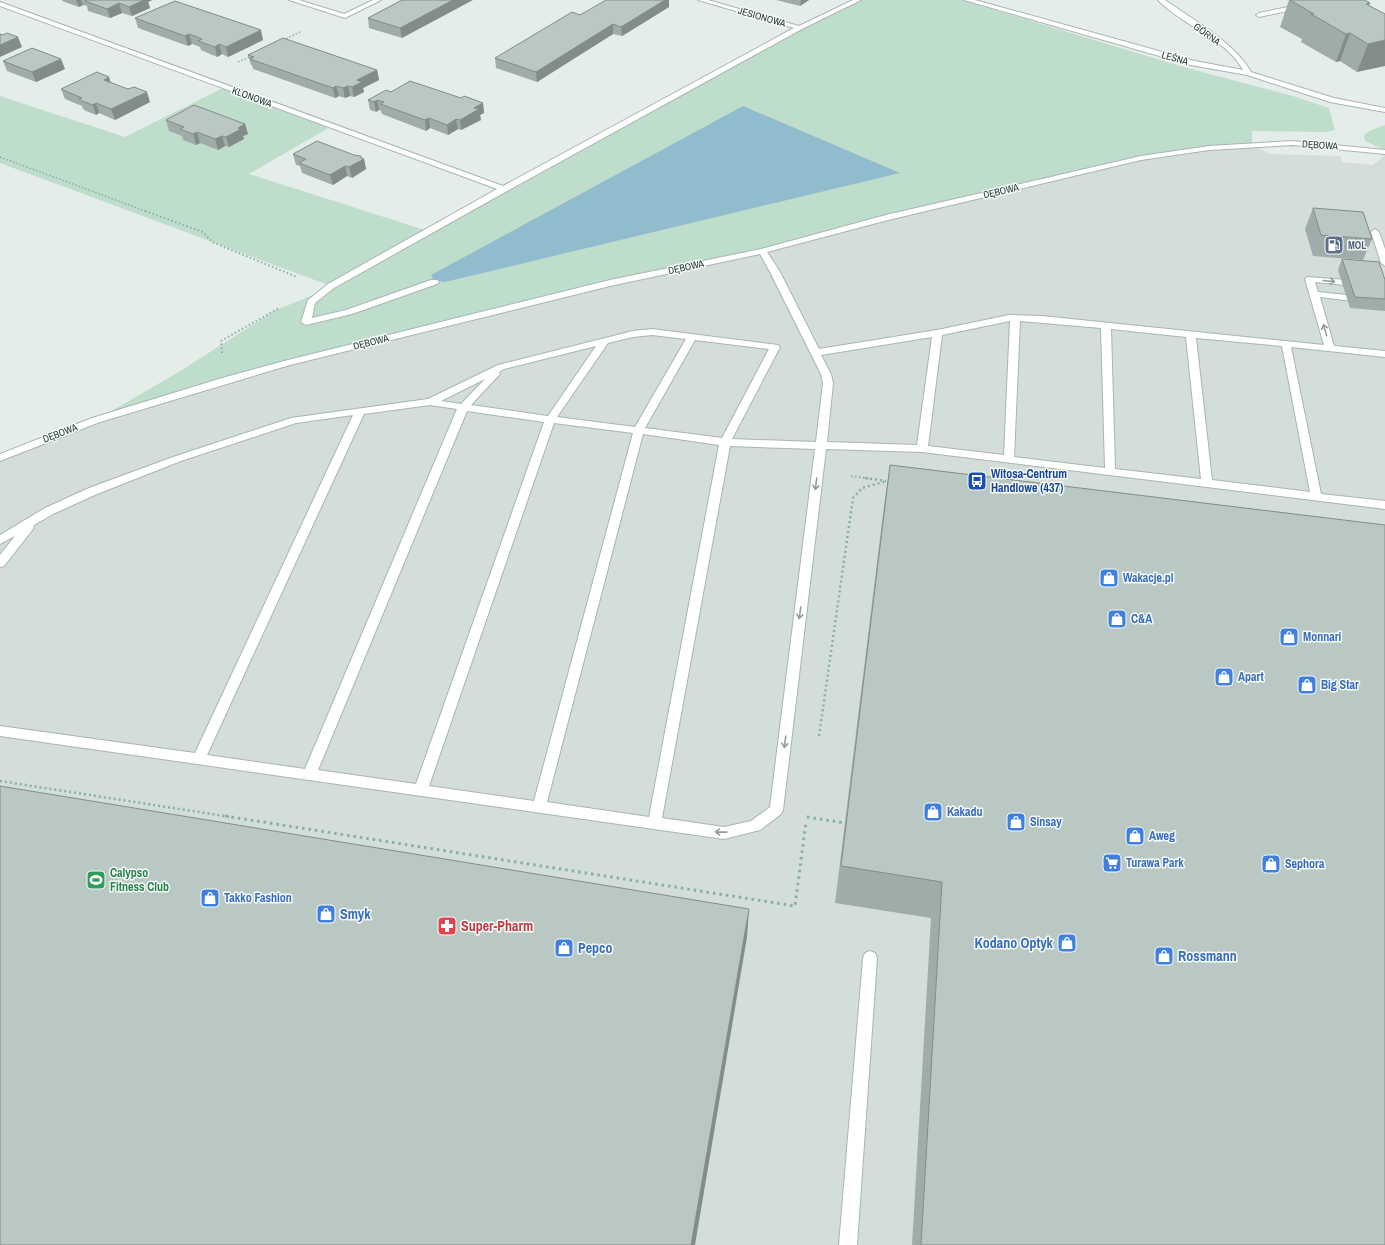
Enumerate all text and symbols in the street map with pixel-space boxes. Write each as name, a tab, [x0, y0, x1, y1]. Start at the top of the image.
street label: JESIONOWA	[737, 4, 788, 30]
street label: GÓRNA	[1191, 20, 1223, 48]
street label: LEŚNA	[1160, 48, 1190, 68]
street label: KLONOWA	[230, 84, 274, 110]
street label: DĘBOWA	[1302, 137, 1339, 153]
street label: DĘBOWA	[982, 180, 1021, 201]
fuel station icon: MOL	[1323, 234, 1345, 256]
place label: MOL	[1348, 239, 1366, 252]
street label: DĘBOWA	[667, 257, 706, 277]
one-way arrow	[1322, 277, 1335, 284]
one-way arrow	[1320, 324, 1328, 337]
street label: DĘBOWA	[352, 331, 391, 353]
street label: DĘBOWA	[41, 420, 80, 446]
place label: Witosa-Centrum Handlowe (437)	[991, 466, 1067, 496]
bus stop icon: Witosa-Centrum Handlowe (437)	[966, 470, 988, 492]
one-way arrow	[812, 477, 820, 490]
shop icon: Wakacje.pl	[1098, 567, 1120, 589]
place label: Wakacje.pl	[1123, 570, 1174, 586]
one-way arrow	[796, 606, 804, 619]
shop icon: C&A	[1106, 608, 1128, 630]
place label: C&A	[1131, 611, 1153, 627]
shop icon: Monnari	[1278, 626, 1300, 648]
place label: Monnari	[1303, 629, 1342, 645]
shop icon: Apart	[1213, 666, 1235, 688]
place label: Apart	[1238, 669, 1264, 685]
shop icon: Big Star	[1296, 674, 1318, 696]
place label: Big Star	[1321, 677, 1359, 693]
one-way arrow	[781, 735, 788, 748]
shop icon: Kakadu	[922, 801, 944, 823]
place label: Kakadu	[947, 804, 983, 820]
shop icon: Sinsay	[1005, 811, 1027, 833]
place label: Sinsay	[1030, 814, 1062, 830]
shop icon: Aweg	[1124, 825, 1146, 847]
one-way arrow	[715, 828, 728, 836]
place label: Aweg	[1149, 828, 1175, 844]
supermarket icon: Turawa Park	[1101, 852, 1123, 874]
shop icon: Sephora	[1260, 853, 1282, 875]
place label: Turawa Park	[1126, 855, 1184, 871]
place label: Sephora	[1285, 856, 1325, 872]
place label: Calypso Fitness Club	[110, 865, 169, 895]
sports icon: Calypso Fitness Club	[85, 869, 107, 891]
shop icon: Takko Fashion	[199, 887, 221, 909]
place label: Takko Fashion	[224, 890, 292, 906]
shop icon: Smyk	[315, 903, 337, 925]
place label: Smyk	[340, 905, 371, 923]
pharmacy icon: Super-Pharm	[436, 915, 458, 937]
place label: Super-Pharm	[461, 917, 533, 935]
shop icon: Kodano Optyk	[1056, 932, 1078, 954]
place label: Kodano Optyk	[975, 934, 1054, 952]
shop icon: Pepco	[553, 937, 575, 959]
place label: Pepco	[578, 939, 612, 957]
shop icon: Rossmann	[1153, 945, 1175, 967]
place label: Rossmann	[1178, 947, 1237, 965]

